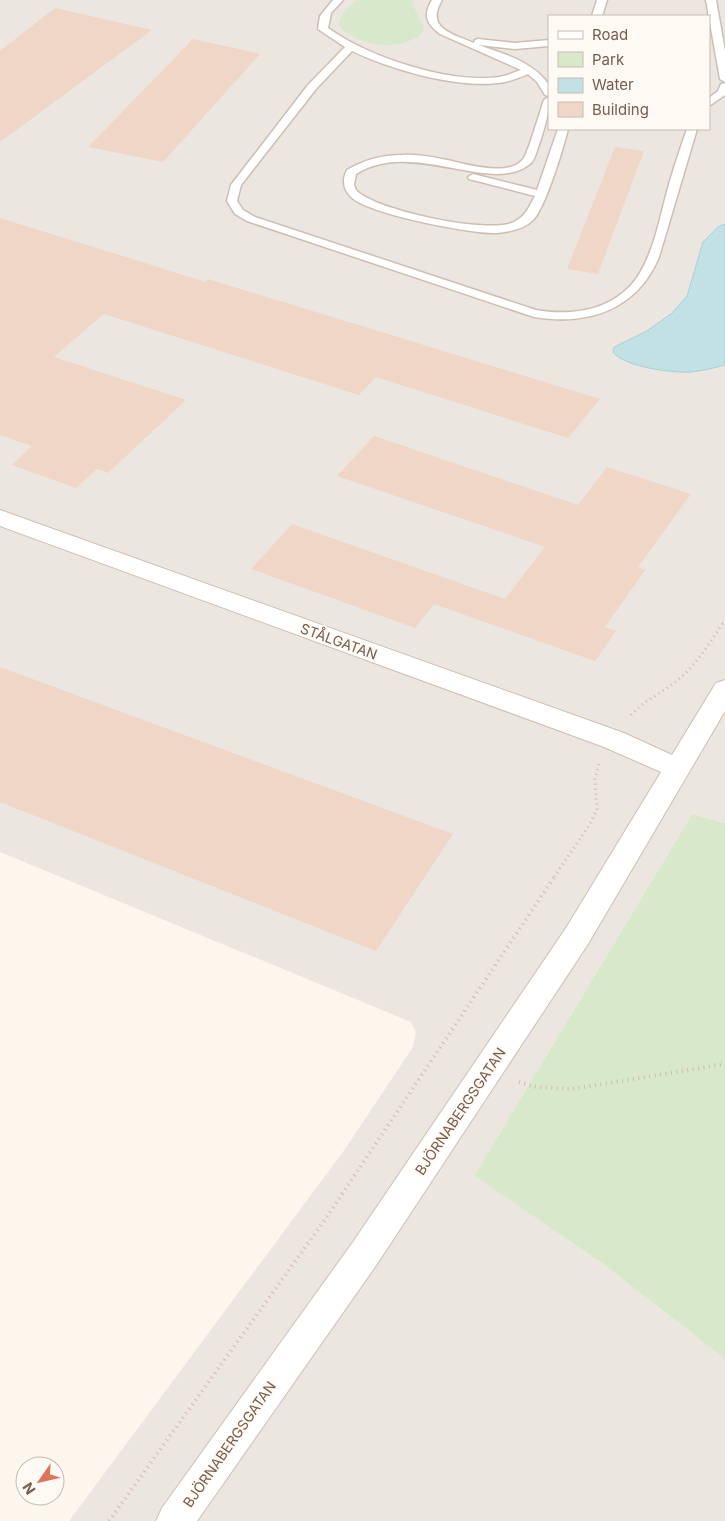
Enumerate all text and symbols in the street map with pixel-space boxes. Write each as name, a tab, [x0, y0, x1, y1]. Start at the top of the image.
legend	[548, 15, 710, 130]
text: Road	[592, 25, 628, 44]
text: Park	[592, 50, 625, 69]
text: Water	[592, 75, 634, 94]
text: Building	[592, 100, 649, 119]
street label: STÅLGATAN	[298, 618, 380, 663]
street label: BJÖRNABERGSGATAN	[411, 1044, 509, 1178]
street label: BJÖRNABERGSGATAN	[179, 1378, 279, 1510]
north arrow	[15, 1456, 65, 1506]
text: N	[19, 1479, 39, 1498]

